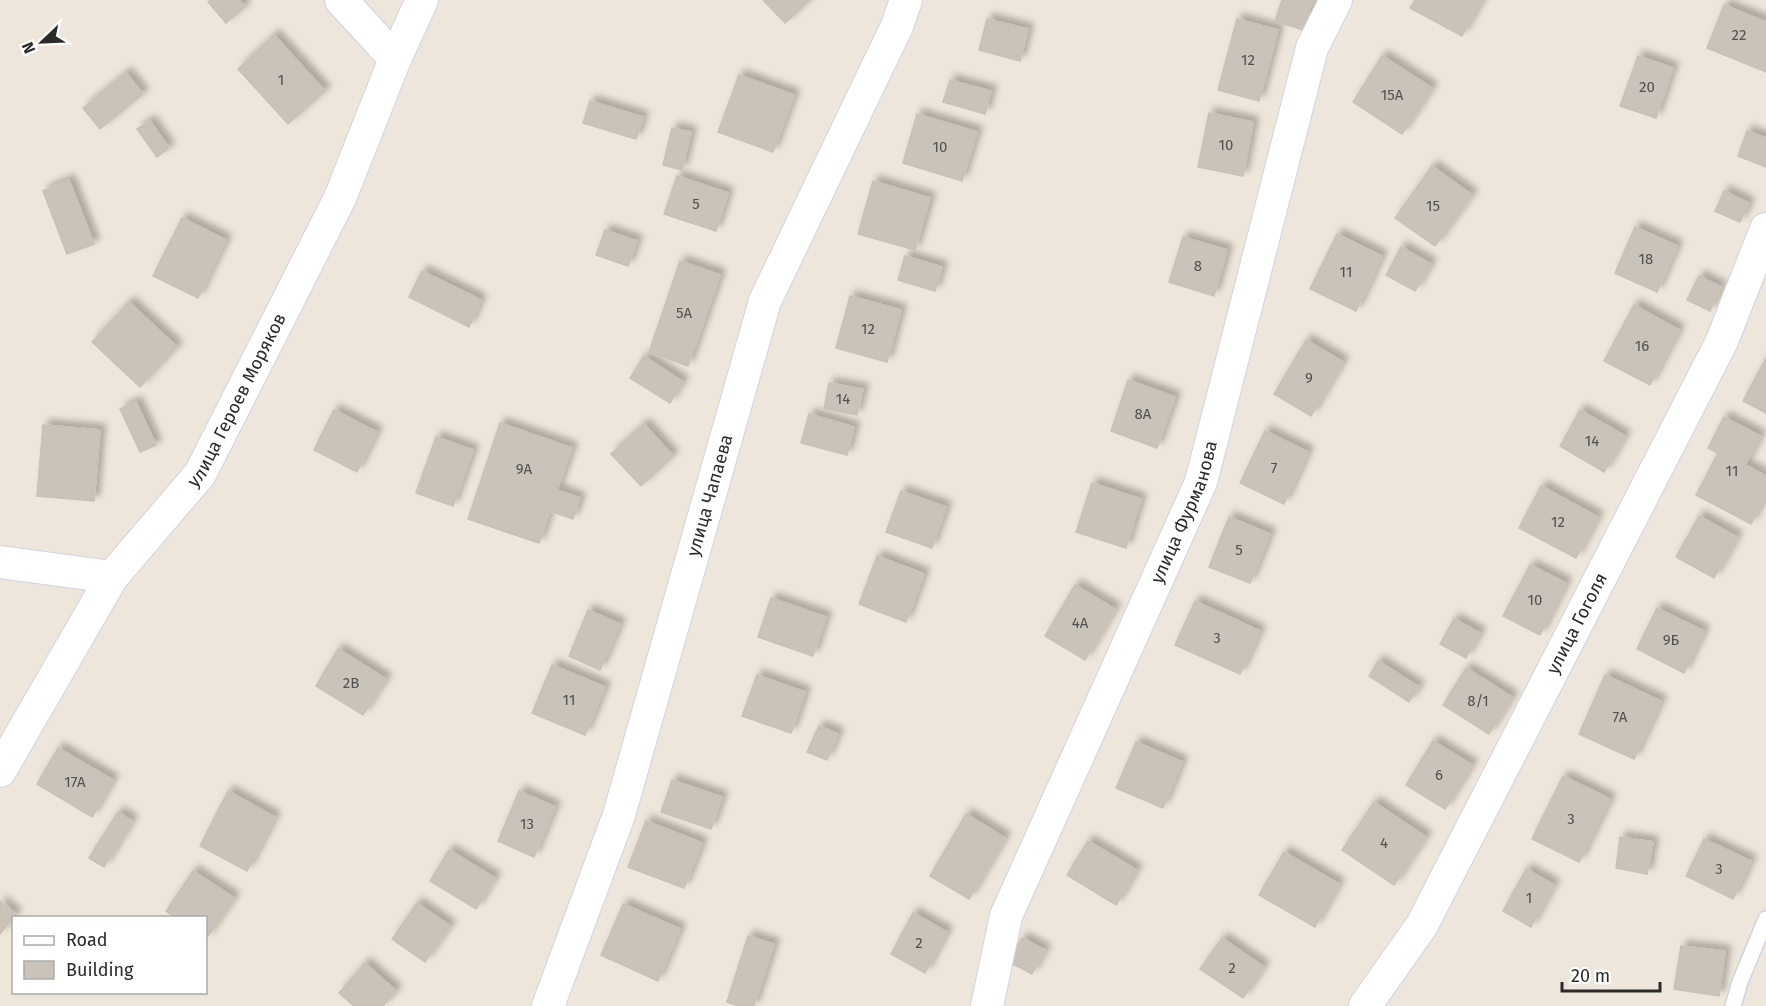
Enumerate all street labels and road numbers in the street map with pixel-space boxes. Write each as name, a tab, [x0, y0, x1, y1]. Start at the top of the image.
street label: улица Героев Моряков	[183, 309, 291, 492]
street label: улица Чапаева	[682, 432, 738, 559]
street label: улица Фурманова	[1146, 438, 1222, 587]
street label: улица Гоголя	[1542, 569, 1612, 678]

